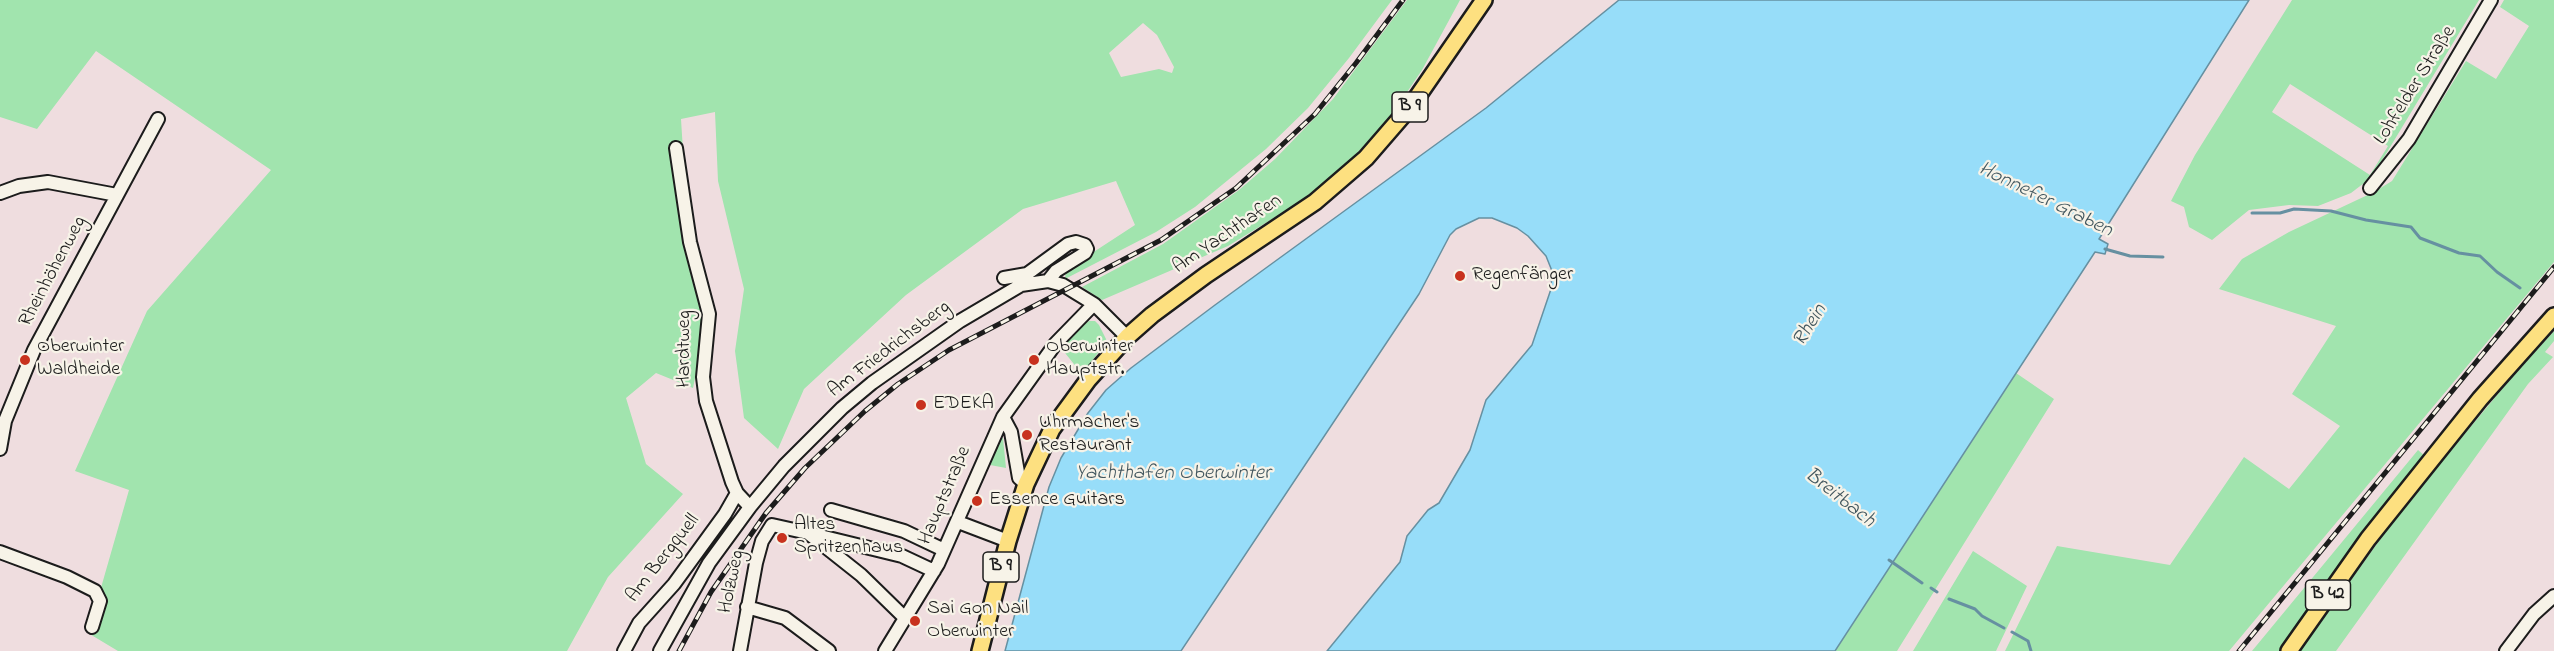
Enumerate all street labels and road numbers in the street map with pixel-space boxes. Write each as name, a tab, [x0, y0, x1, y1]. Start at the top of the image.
street label: Lohfelder Straße	[2370, 22, 2462, 150]
road number: B 9	[1392, 92, 1428, 122]
street label: Am Yachthafen	[1169, 190, 1287, 280]
street label: Rheinhöhenweg	[15, 213, 93, 331]
street label: Am Friedrichsberg	[824, 296, 956, 404]
street label: Hardtweg	[674, 310, 698, 388]
street label: Hauptstraße	[914, 443, 978, 549]
street label: Am Bergquell	[622, 510, 706, 608]
street label: Holzweg	[715, 548, 751, 616]
road number: B 9	[983, 552, 1019, 582]
road number: B 42	[2306, 580, 2350, 610]

